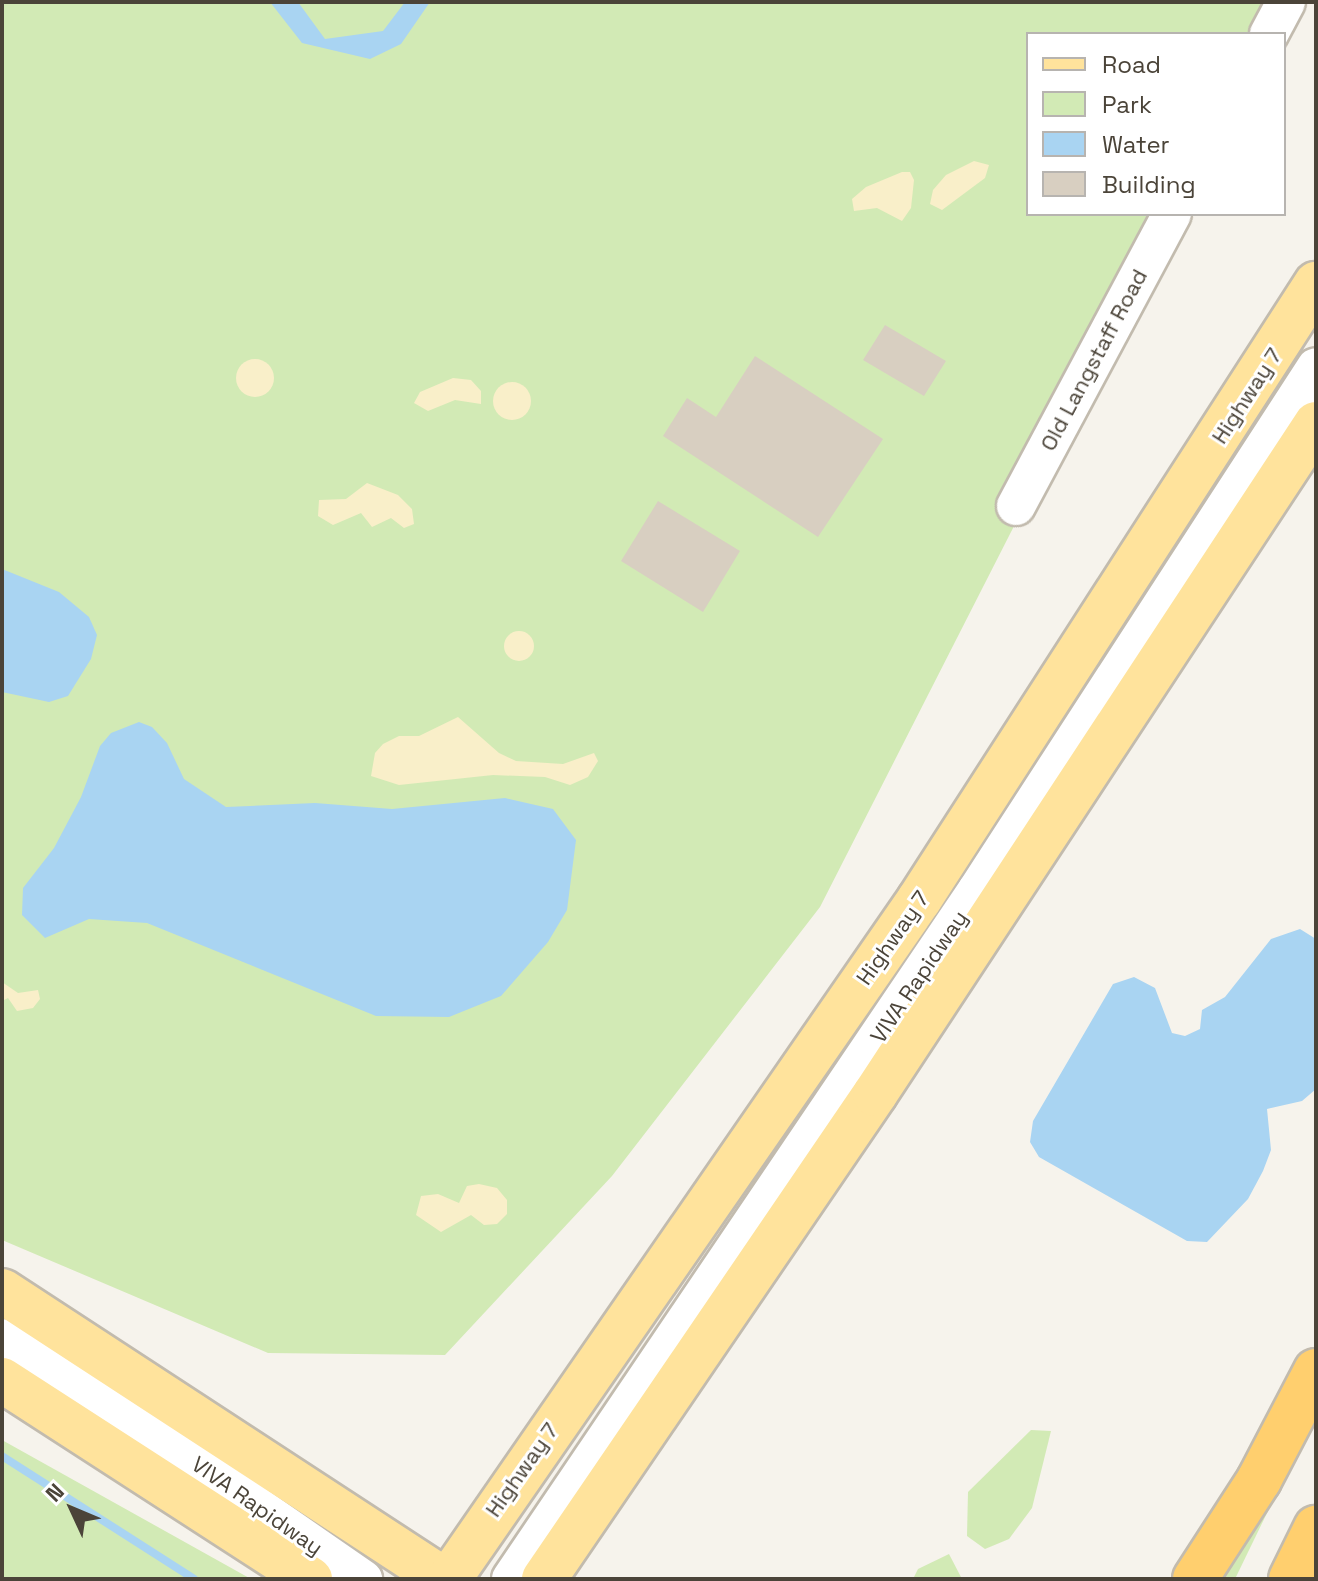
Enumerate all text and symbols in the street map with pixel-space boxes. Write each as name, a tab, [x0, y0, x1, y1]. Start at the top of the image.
legend	[1026, 32, 1286, 216]
text: Road	[1102, 49, 1161, 80]
text: Park	[1102, 89, 1152, 120]
text: Water	[1102, 129, 1170, 160]
text: Building	[1102, 169, 1196, 200]
street label: Old Langstaff Road	[1035, 265, 1153, 455]
street label: Highway 7	[1206, 343, 1288, 449]
street label: Highway 7	[851, 886, 935, 990]
street label: VIVA Rapidway	[865, 906, 973, 1048]
street label: Highway 7	[480, 1418, 564, 1522]
street label: VIVA Rapidway	[186, 1451, 328, 1561]
north arrow	[32, 1469, 112, 1549]
text: N	[40, 1477, 70, 1507]

